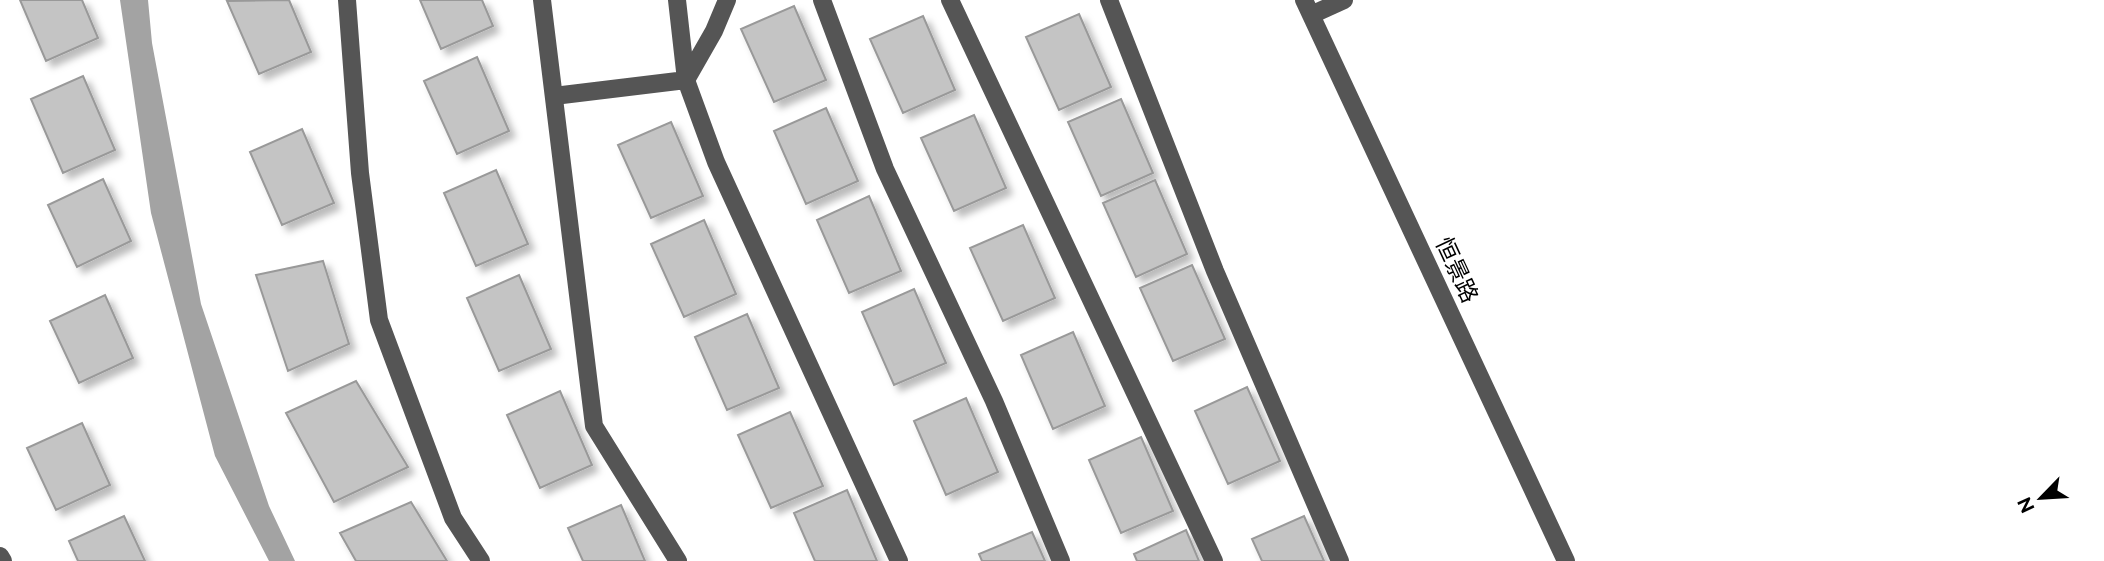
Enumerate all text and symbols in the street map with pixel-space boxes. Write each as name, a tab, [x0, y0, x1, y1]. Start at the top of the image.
street label: 恒景路	[1431, 233, 1484, 307]
north arrow	[2006, 463, 2076, 533]
text: N	[2013, 494, 2039, 516]

